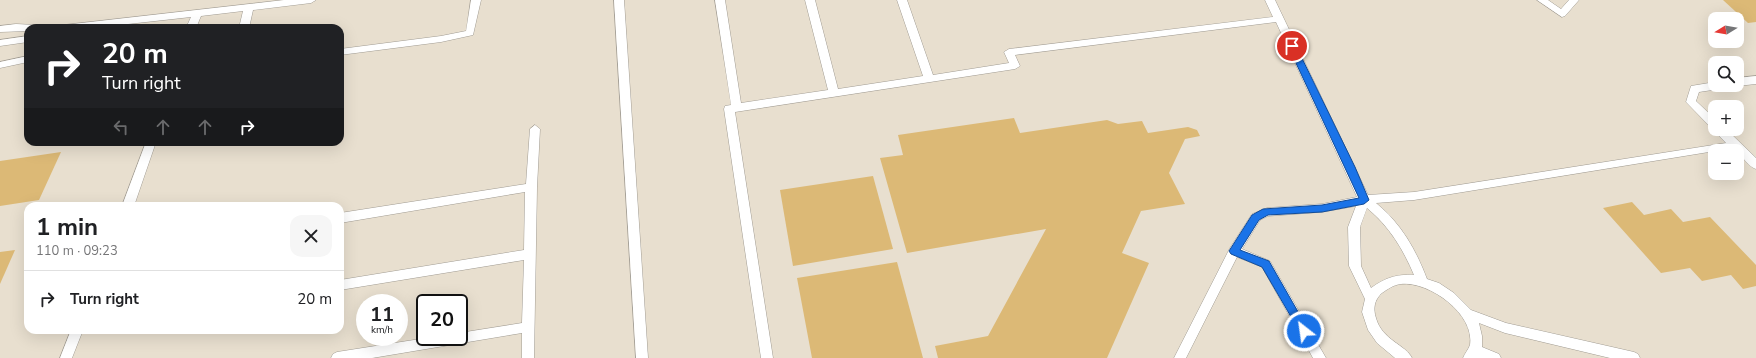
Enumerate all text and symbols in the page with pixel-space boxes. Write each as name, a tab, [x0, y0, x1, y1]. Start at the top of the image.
north arrow	[1708, 12, 1744, 48]
map controls	[1708, 12, 1744, 180]
pin	[1275, 29, 1309, 63]
text: 20 m	[102, 35, 168, 73]
icon: arrive	[1281, 35, 1303, 57]
icon: right	[36, 40, 88, 92]
button: search	[1708, 56, 1744, 92]
text: Turn right	[102, 71, 181, 95]
button: +	[1708, 100, 1744, 136]
icon: left	[110, 116, 132, 138]
icon: ahead	[152, 116, 174, 138]
icon: ahead	[194, 116, 216, 138]
icon: right	[236, 116, 258, 138]
button: −	[1708, 144, 1744, 180]
text: 1 min	[36, 211, 98, 243]
button: close	[290, 215, 332, 257]
text: 110 m · 09:23	[36, 242, 118, 260]
icon: right	[36, 288, 58, 310]
text: Turn right	[70, 289, 139, 309]
text: 20 m	[297, 289, 332, 309]
speed limit sign: 20	[416, 294, 468, 346]
text: 11	[370, 301, 394, 328]
position arrow	[1283, 310, 1325, 352]
text: km/h	[371, 323, 393, 337]

